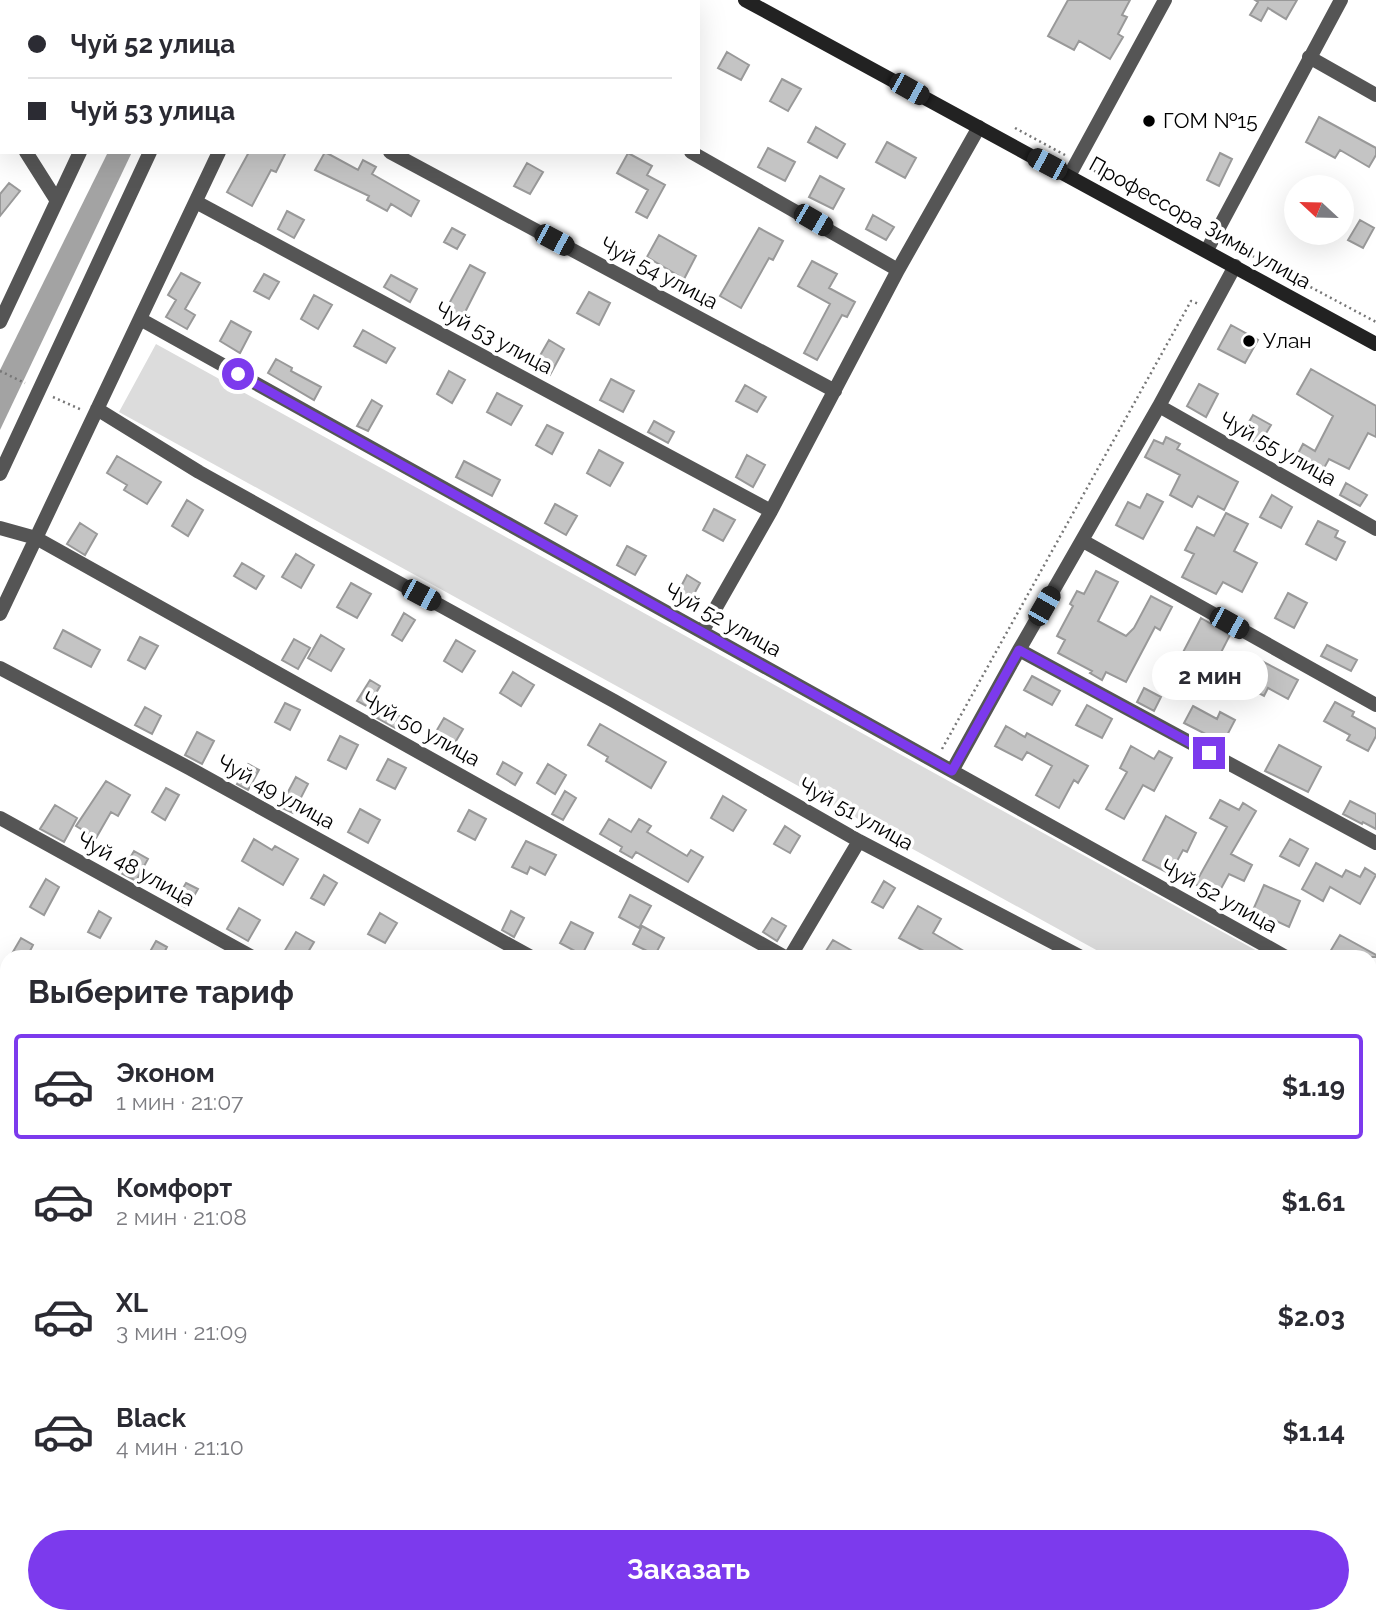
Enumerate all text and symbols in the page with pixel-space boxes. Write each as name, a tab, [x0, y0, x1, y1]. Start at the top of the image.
text: Чуй 52 улица	[70, 29, 235, 59]
car	[886, 70, 933, 108]
text: Чуй 53 улица	[70, 96, 235, 126]
place label: ГОМ №15	[1163, 108, 1258, 133]
marker: ГОМ №15	[1141, 113, 1157, 129]
car	[1024, 145, 1071, 183]
street label: Профессора Зимы улица	[1085, 151, 1315, 294]
north arrow	[1284, 175, 1354, 245]
map controls	[1284, 175, 1354, 245]
car	[790, 200, 837, 240]
car	[531, 221, 578, 259]
street label: Чуй 54 улица	[596, 231, 722, 314]
street label: Чуй 53 улица	[431, 296, 557, 379]
place label: Улан	[1263, 328, 1312, 353]
marker: Улан	[1241, 333, 1257, 349]
route start	[222, 358, 254, 390]
street label: Чуй 55 улица	[1215, 406, 1341, 491]
car	[398, 576, 445, 614]
street label: Чуй 52 улица	[661, 577, 786, 662]
car	[1025, 583, 1064, 629]
car	[1206, 604, 1253, 642]
callout: 2 мин	[1151, 652, 1267, 700]
text: 2 мин	[1178, 662, 1242, 689]
street label: Чуй 50 улица	[358, 686, 485, 771]
route end	[1193, 737, 1225, 769]
street label: Чуй 49 улица	[213, 749, 339, 834]
street label: Чуй 51 улица	[794, 772, 918, 855]
street label: Чуй 48 улица	[73, 826, 200, 911]
street label: Чуй 52 улица	[1157, 853, 1282, 938]
text: Выберите тариф	[28, 973, 294, 1010]
icon: car	[32, 1055, 95, 1118]
text: Эконом	[116, 1058, 215, 1088]
text: $1.19	[1282, 1072, 1345, 1102]
text: 1 мин · 21:07	[116, 1088, 243, 1115]
icon: car	[32, 1170, 95, 1233]
text: Комфорт	[116, 1173, 232, 1203]
text: $1.61	[1281, 1187, 1345, 1217]
text: 2 мин · 21:08	[116, 1203, 247, 1230]
icon: car	[32, 1285, 95, 1348]
text: XL	[116, 1288, 148, 1318]
text: $2.03	[1278, 1302, 1345, 1332]
text: 3 мин · 21:09	[116, 1318, 247, 1345]
icon: car	[32, 1400, 95, 1463]
text: Black	[116, 1403, 186, 1433]
text: $1.14	[1282, 1417, 1345, 1447]
text: 4 мин · 21:10	[116, 1433, 244, 1460]
button: Заказать	[28, 1530, 1349, 1610]

